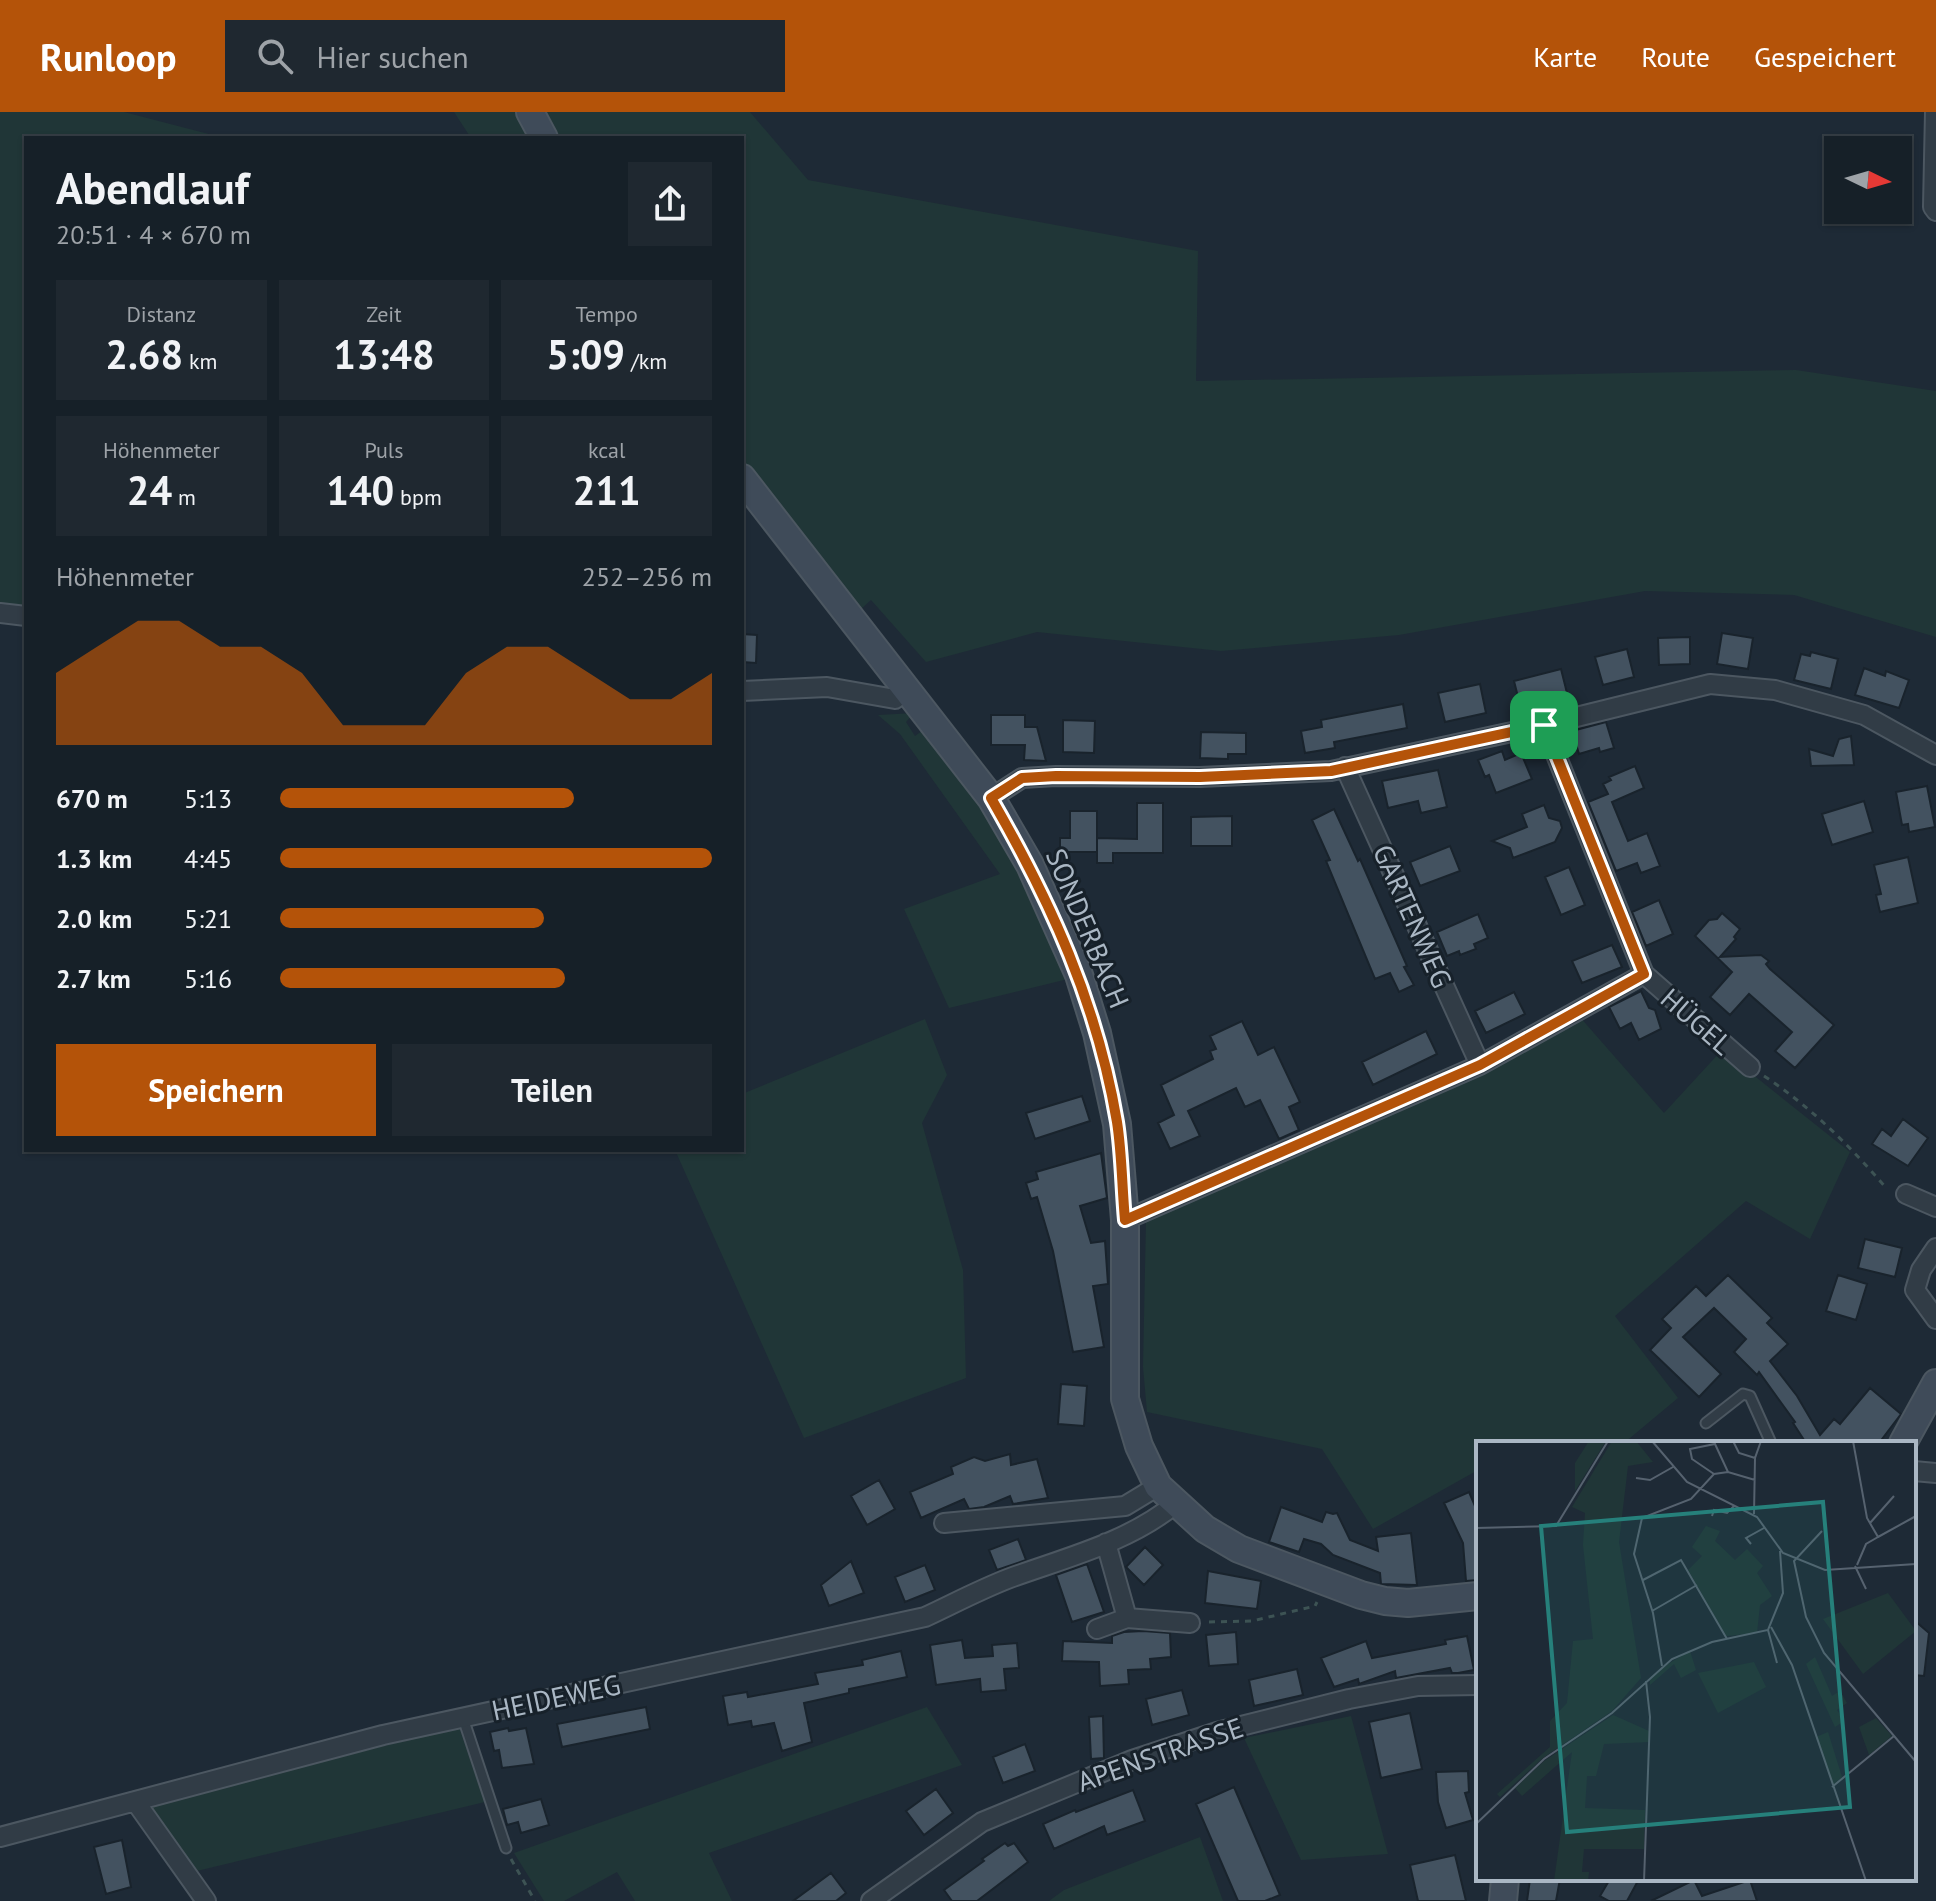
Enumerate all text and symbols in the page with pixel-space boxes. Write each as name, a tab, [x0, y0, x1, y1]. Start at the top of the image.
search box	[225, 20, 785, 92]
text: Runloop	[40, 32, 177, 81]
icon: search	[253, 34, 297, 78]
text: Hier suchen	[317, 37, 469, 76]
text: Karte	[1533, 38, 1597, 75]
text: Route	[1641, 38, 1710, 75]
text: Gespeichert	[1754, 38, 1896, 75]
north arrow	[1824, 136, 1912, 224]
map controls	[1824, 136, 1912, 224]
text: Abendlauf	[56, 159, 249, 216]
button: share	[628, 162, 712, 246]
text: 20:51 · 4 × 670 m	[56, 218, 251, 251]
text: Distanz	[126, 300, 196, 328]
text: Zeit	[366, 300, 402, 328]
text: Tempo	[576, 300, 638, 328]
text: 2.68	[105, 328, 183, 380]
text: 13:48	[333, 328, 435, 380]
text: 5:09	[546, 328, 625, 380]
text: km	[183, 347, 217, 375]
text: /km	[625, 347, 667, 375]
text: Höhenmeter	[103, 436, 220, 464]
text: Puls	[364, 436, 404, 464]
text: kcal	[588, 436, 625, 464]
text: 24	[127, 464, 172, 516]
text: 140	[326, 464, 394, 516]
text: 211	[573, 464, 641, 516]
text: m	[172, 483, 196, 511]
text: bpm	[394, 483, 442, 511]
text: Höhenmeter	[56, 560, 194, 593]
text: 252–256 m	[582, 560, 712, 593]
pin	[1510, 691, 1578, 759]
icon: arrive	[1522, 703, 1566, 747]
text: 670 m	[56, 782, 128, 815]
text: 5:13	[184, 782, 232, 815]
street label: GARTENWEG	[1365, 838, 1461, 994]
text: 1.3 km	[56, 842, 132, 875]
text: 4:45	[184, 842, 232, 875]
street label: SONDERBACH	[1038, 843, 1138, 1013]
text: 2.0 km	[56, 902, 132, 935]
text: 5:21	[184, 902, 232, 935]
text: 2.7 km	[56, 962, 131, 995]
text: 5:16	[184, 962, 232, 995]
street label: HÜGEL	[1653, 980, 1741, 1062]
button: Speichern	[56, 1044, 376, 1136]
button: Teilen	[392, 1044, 712, 1136]
inset map	[1476, 1441, 1916, 1881]
street label: HEIDEWEG	[488, 1665, 624, 1729]
street label: APENSTRASSE	[1072, 1708, 1248, 1800]

